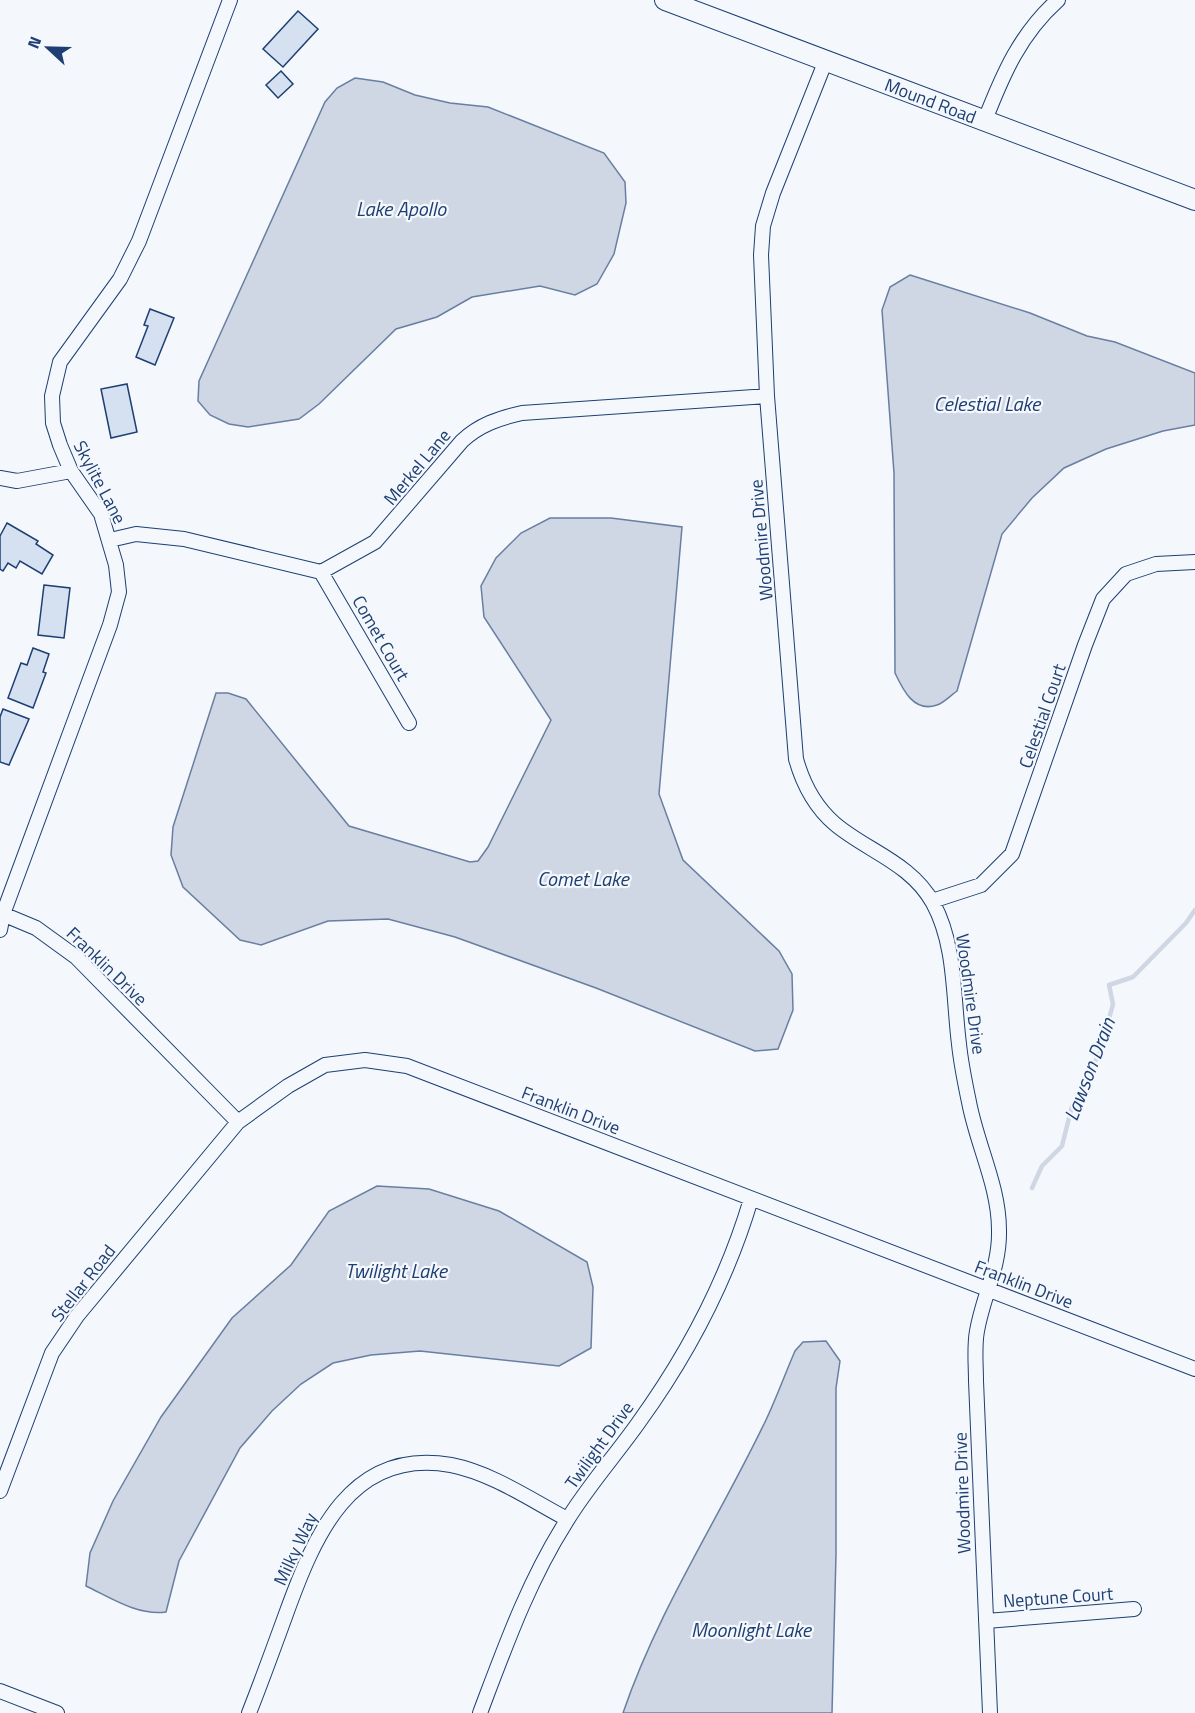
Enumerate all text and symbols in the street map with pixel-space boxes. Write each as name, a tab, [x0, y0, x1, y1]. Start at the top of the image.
north arrow	[18, 18, 78, 78]
text: N	[21, 33, 47, 52]
street label: Mound Road	[881, 71, 981, 130]
water label: Lake Apollo	[356, 193, 447, 224]
water label: Celestial Lake	[934, 388, 1042, 419]
street label: Merkel Lane	[377, 423, 457, 511]
street label: Skylite Lane	[67, 436, 133, 528]
street label: Woodmire Drive	[742, 478, 780, 602]
street label: Comet Court	[346, 590, 417, 686]
street label: Celestial Court	[1012, 659, 1073, 772]
water label: Comet Lake	[537, 863, 631, 894]
street label: Franklin Drive	[60, 920, 154, 1012]
street label: Woodmire Drive	[949, 932, 993, 1056]
water label: Lawson Drain	[1055, 1012, 1123, 1125]
street label: Franklin Drive	[518, 1079, 624, 1141]
street label: Stellar Road	[44, 1239, 122, 1327]
street label: Franklin Drive	[971, 1253, 1077, 1315]
water label: Twilight Lake	[345, 1255, 449, 1286]
street label: Twilight Drive	[558, 1396, 640, 1494]
street label: Woodmire Drive	[946, 1432, 978, 1554]
street label: Milky Way	[266, 1508, 324, 1590]
street label: Neptune Court	[1002, 1580, 1115, 1614]
water label: Moonlight Lake	[691, 1614, 813, 1645]

